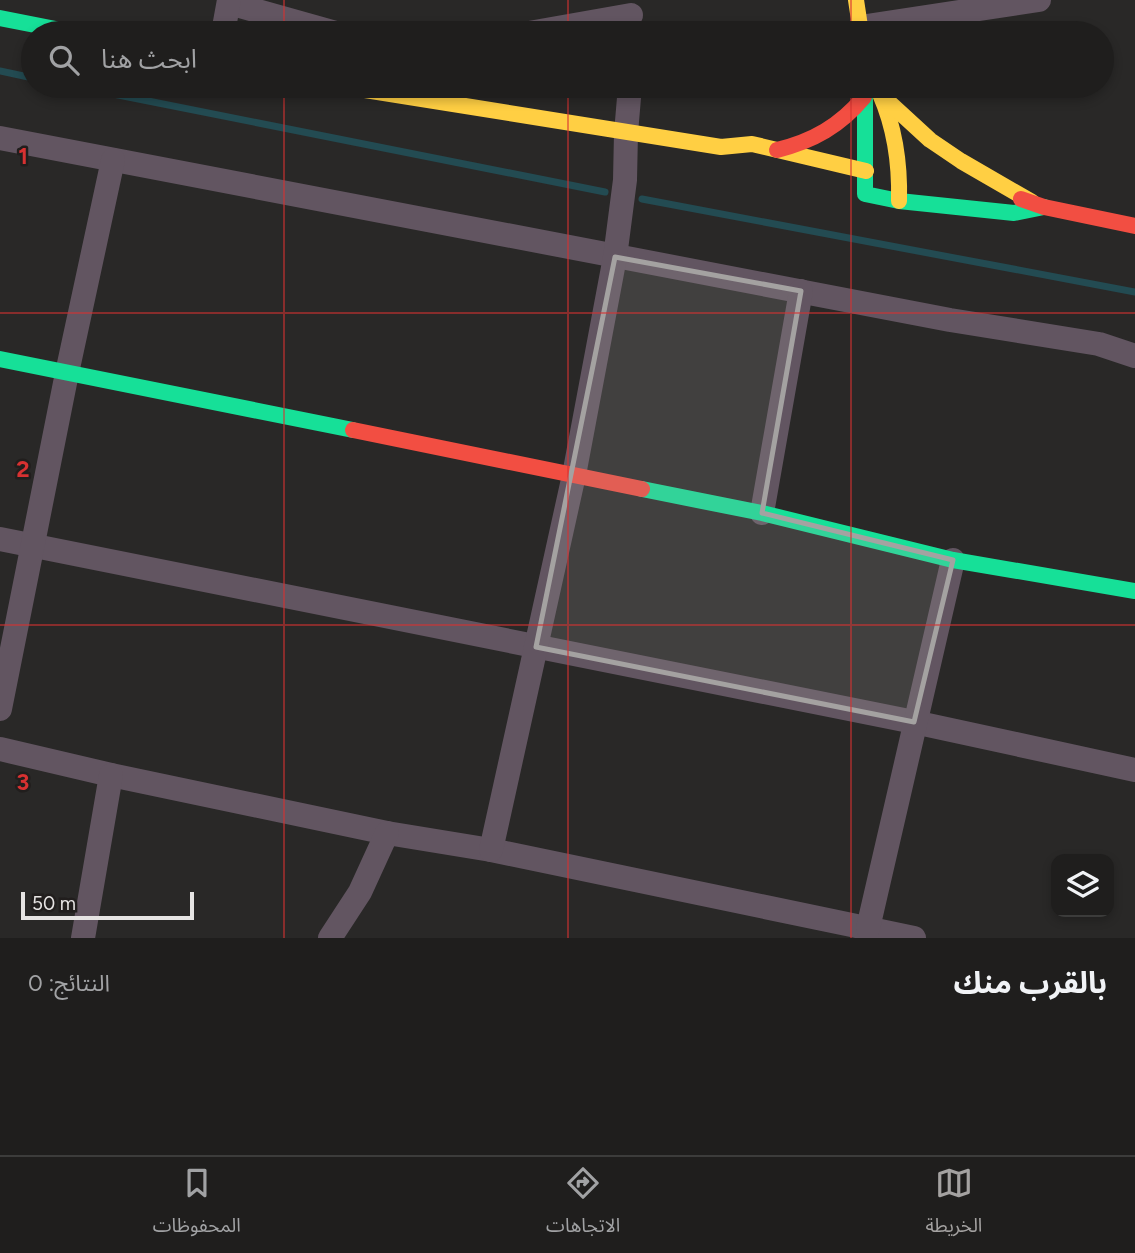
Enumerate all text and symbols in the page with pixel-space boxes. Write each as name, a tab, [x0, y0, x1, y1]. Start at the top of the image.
search box	[21, 21, 1114, 98]
icon: search	[45, 41, 83, 79]
text: ابحث هنا	[101, 43, 197, 75]
text: 1	[18, 142, 28, 170]
text: 2	[16, 455, 30, 483]
text: 3	[17, 768, 29, 796]
map controls	[1051, 854, 1114, 917]
button: layers	[1051, 854, 1114, 917]
scale bar	[21, 889, 194, 921]
text: 50 m	[32, 892, 76, 915]
text: بالقرب منك	[954, 964, 1107, 1001]
text: النتائج: 0	[28, 969, 110, 997]
tab: المحفوظات	[153, 1164, 241, 1246]
tab: الاتجاهات	[546, 1164, 620, 1246]
tab: الخريطة	[925, 1164, 982, 1246]

